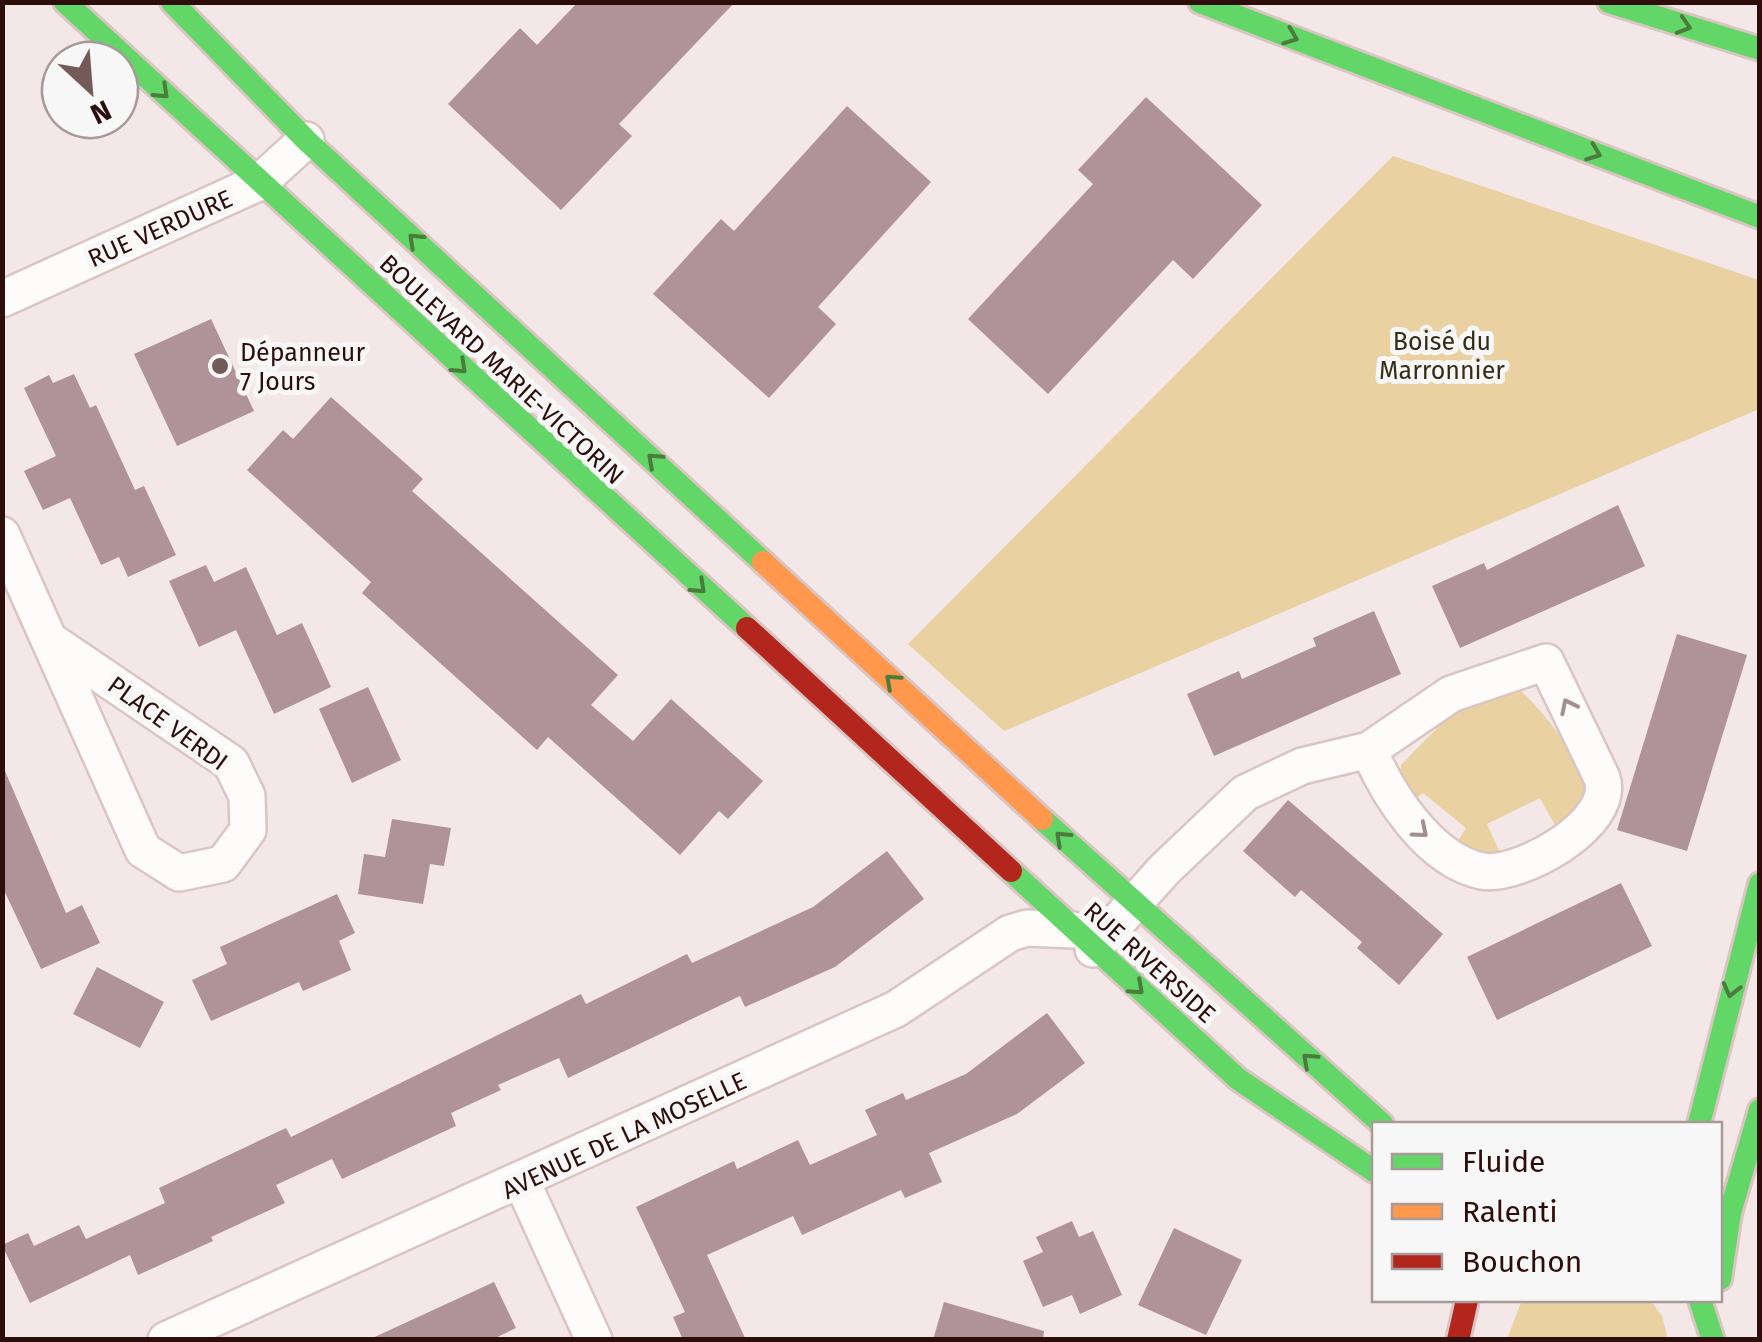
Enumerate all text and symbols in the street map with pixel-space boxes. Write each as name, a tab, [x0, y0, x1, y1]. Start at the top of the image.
one-way arrow	[1675, 14, 1692, 35]
one-way arrow	[1281, 25, 1299, 45]
north arrow	[40, 40, 140, 140]
one-way arrow	[150, 81, 169, 99]
text: N	[85, 93, 116, 131]
one-way arrow	[1585, 141, 1602, 162]
street label: RUE VERDURE	[83, 184, 237, 274]
one-way arrow	[408, 234, 427, 252]
street label: BOULEVARD MARIE-VICTORIN	[373, 249, 630, 491]
park label: Boisé du Marronnier	[1379, 327, 1505, 386]
place label: Dépanneur 7 Jours	[240, 338, 365, 397]
marker: Dépanneur 7 Jours	[209, 355, 231, 377]
one-way arrow	[448, 355, 467, 373]
one-way arrow	[647, 454, 666, 472]
one-way arrow	[687, 575, 706, 593]
street label: PLACE VERDI	[102, 670, 233, 777]
one-way arrow	[885, 675, 904, 693]
one-way arrow	[1560, 698, 1580, 716]
one-way arrow	[1410, 819, 1428, 837]
one-way arrow	[1056, 832, 1074, 850]
street label: RUE RIVERSIDE	[1077, 896, 1221, 1030]
one-way arrow	[1125, 976, 1144, 994]
one-way arrow	[1722, 981, 1743, 998]
one-way arrow	[1302, 1053, 1321, 1071]
street label: AVENUE DE LA MOSELLE	[497, 1066, 751, 1206]
legend	[1372, 1122, 1722, 1302]
text: Fluide	[1462, 1144, 1545, 1180]
text: Ralenti	[1462, 1194, 1558, 1230]
text: Bouchon	[1462, 1244, 1582, 1280]

